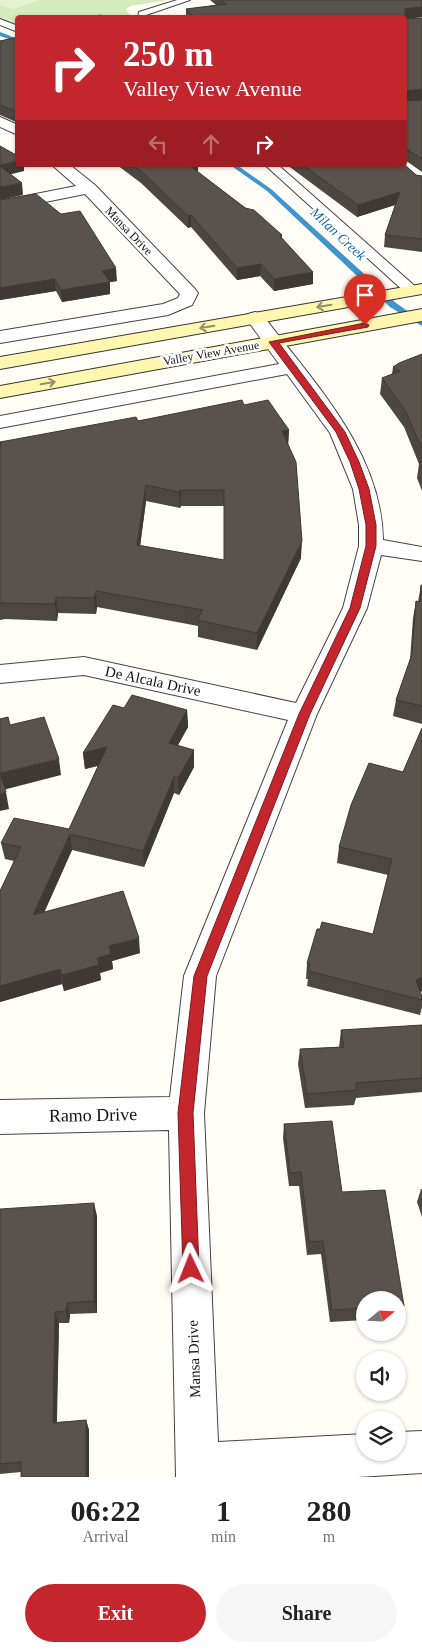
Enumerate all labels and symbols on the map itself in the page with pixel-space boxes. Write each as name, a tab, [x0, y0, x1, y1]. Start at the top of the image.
street label: Mansa Drive	[102, 204, 156, 258]
water label: Milan Creek	[307, 204, 369, 264]
pin	[344, 274, 386, 325]
one-way arrow	[317, 302, 333, 312]
one-way arrow	[199, 322, 215, 332]
street label: Valley View Avenue	[162, 338, 260, 368]
one-way arrow	[40, 378, 56, 388]
street label: De Alcala Drive	[104, 663, 203, 699]
street label: Ramo Drive	[49, 1104, 137, 1126]
position arrow	[164, 1242, 216, 1294]
north arrow	[356, 1291, 406, 1341]
street label: Mansa Drive	[185, 1319, 203, 1398]

